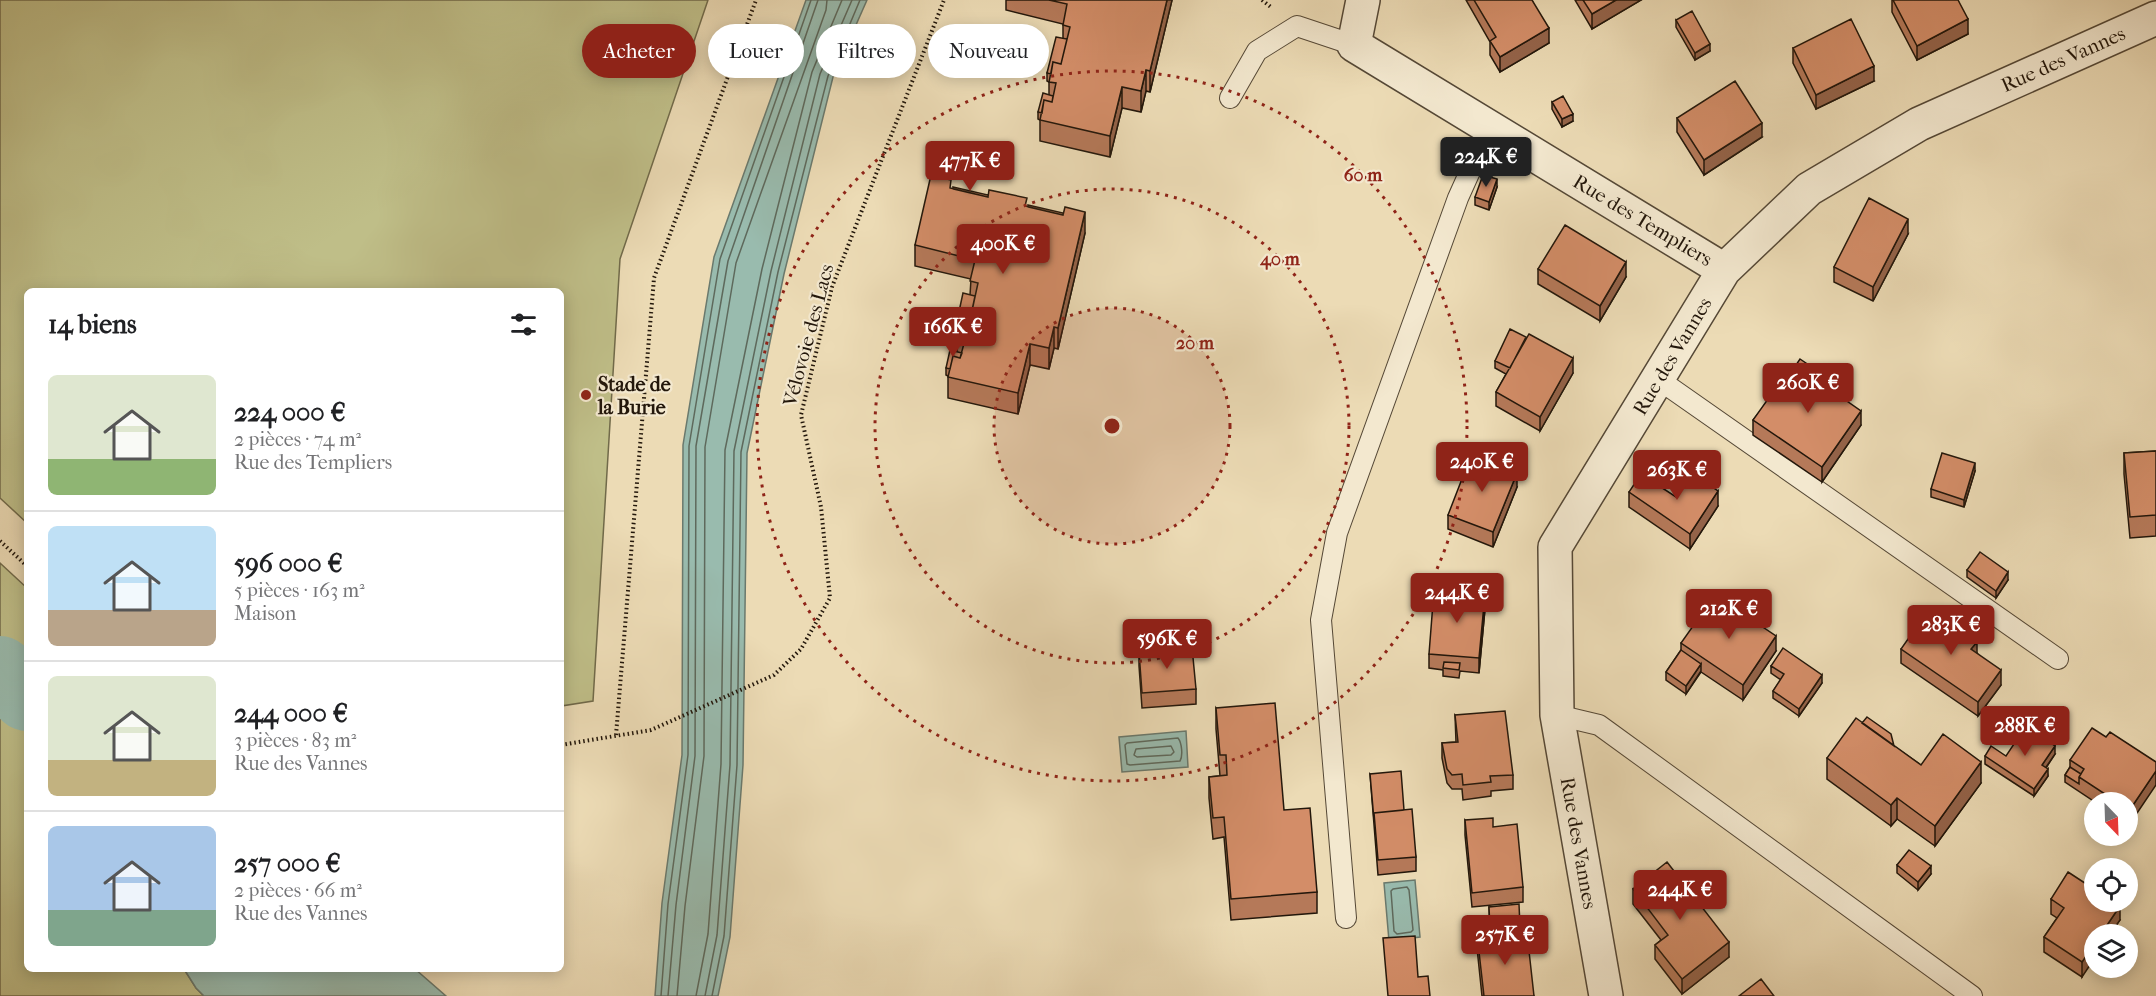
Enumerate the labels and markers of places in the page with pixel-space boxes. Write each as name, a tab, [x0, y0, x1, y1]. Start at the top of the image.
pin: 224K €	[1437, 137, 1535, 188]
pin: 477K €	[921, 141, 1019, 192]
pin: 400K €	[954, 224, 1052, 275]
pin: 166K €	[904, 307, 1002, 358]
pin: 260K €	[1759, 363, 1857, 414]
place label: Stade de la Burie	[597, 373, 671, 419]
marker: Stade de la Burie	[579, 388, 593, 402]
centre of rings	[1102, 416, 1122, 436]
pin: 240K €	[1433, 442, 1531, 493]
pin: 263K €	[1628, 450, 1726, 501]
pin: 244K €	[1408, 573, 1506, 624]
pin: 212K €	[1680, 589, 1778, 640]
pin: 283K €	[1902, 605, 2000, 656]
pin: 596K €	[1118, 619, 1216, 670]
pin: 288K €	[1976, 706, 2074, 757]
pin: 244K €	[1631, 870, 1729, 921]
pin: 257K €	[1456, 915, 1554, 966]

